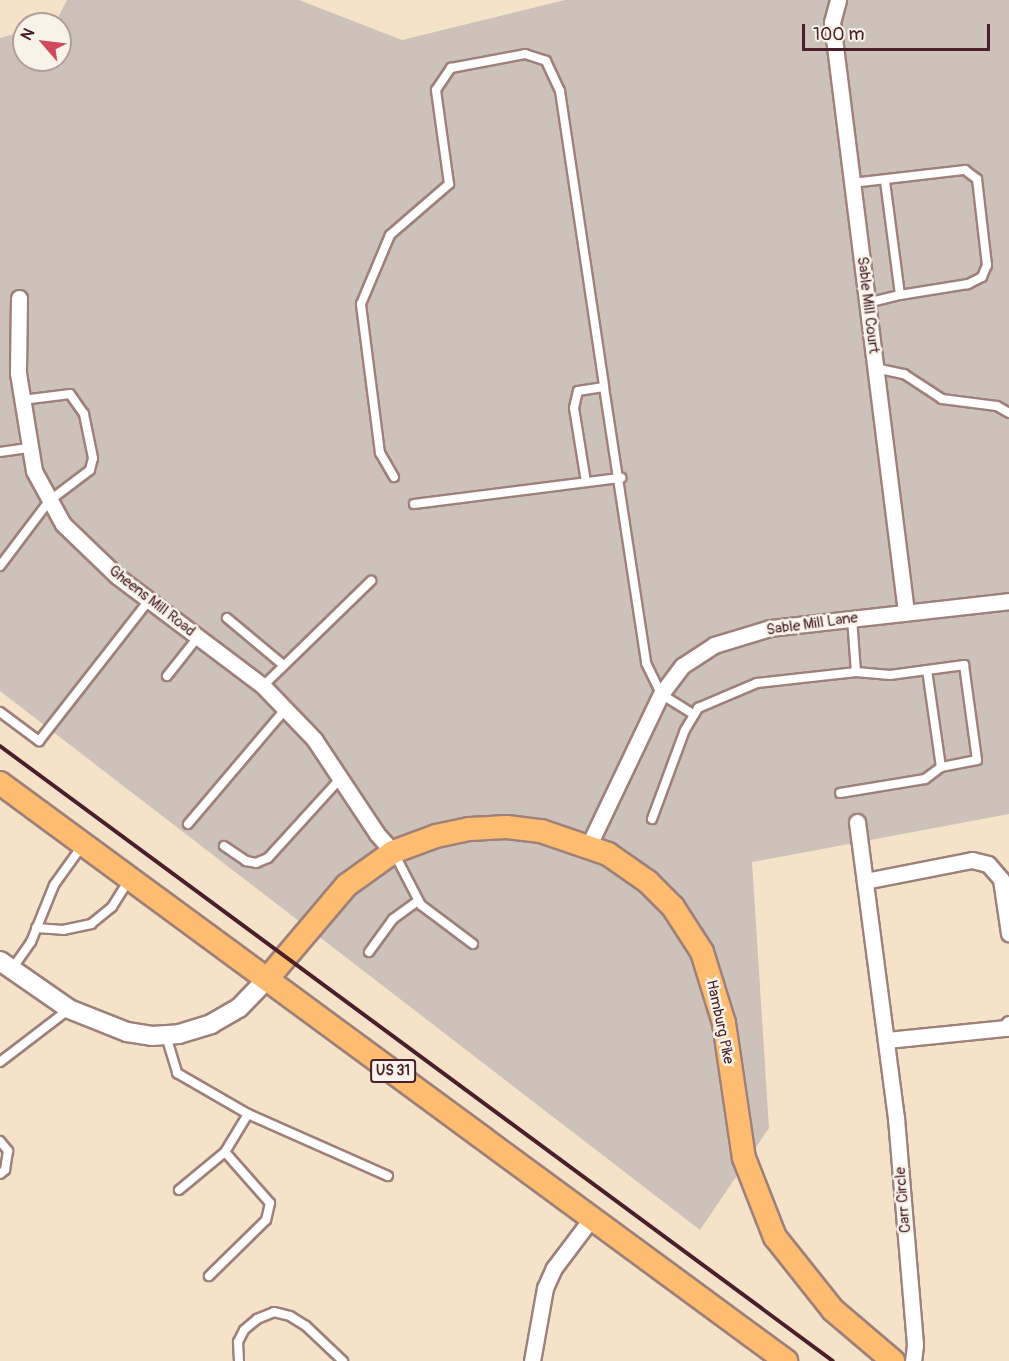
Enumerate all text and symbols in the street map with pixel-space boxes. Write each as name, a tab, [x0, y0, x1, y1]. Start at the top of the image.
north arrow	[12, 12, 72, 72]
scale bar	[805, 12, 992, 50]
text: 100 m	[813, 23, 865, 46]
text: N	[16, 25, 39, 44]
street label: Sable Mill Court	[853, 256, 883, 354]
street label: Gheens Mill Road	[105, 562, 199, 640]
street label: Sable Mill Lane	[765, 609, 859, 639]
street label: Hamburg Pike	[702, 978, 738, 1066]
road number: US 31	[369, 1060, 417, 1082]
street label: Carr Circle	[891, 1166, 915, 1234]

